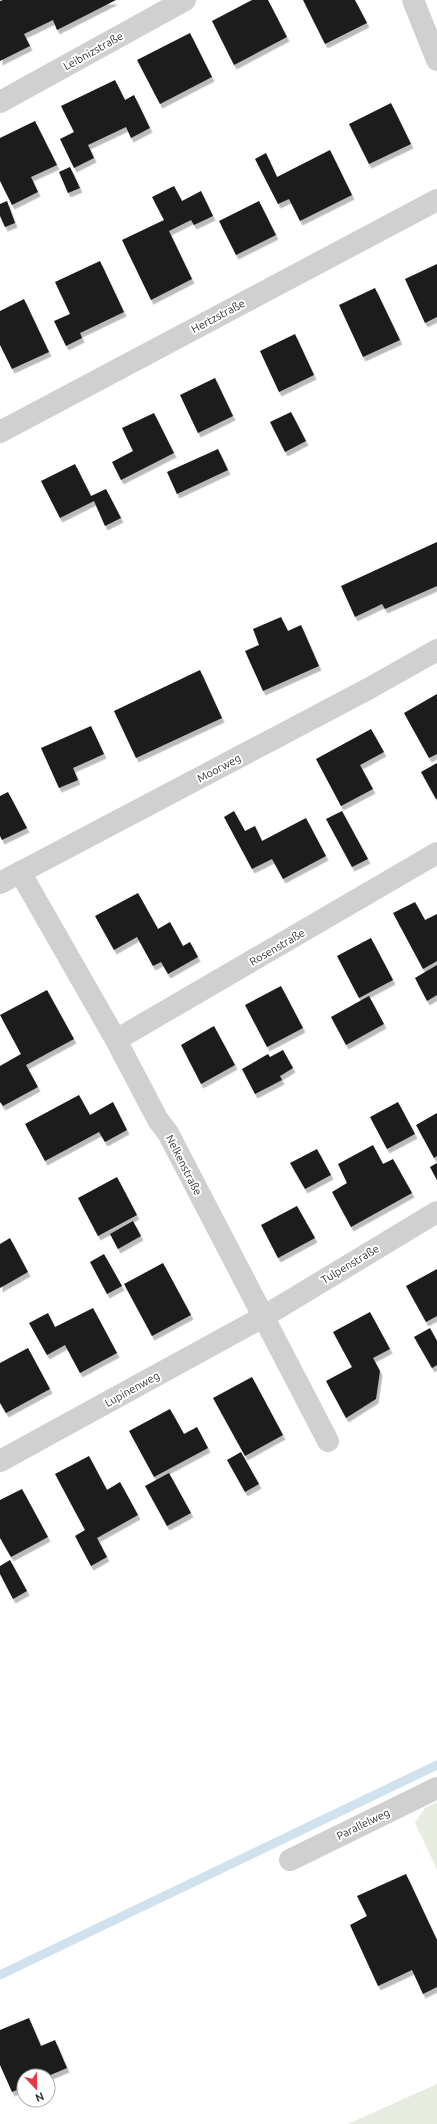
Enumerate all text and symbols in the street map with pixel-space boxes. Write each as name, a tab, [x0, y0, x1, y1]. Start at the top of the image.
street label: Leibnizstraße	[61, 30, 125, 72]
street label: Hertzstraße	[189, 297, 247, 335]
street label: Moorweg	[195, 751, 243, 785]
street label: Rosenstraße	[247, 926, 307, 968]
street label: Nelkenstraße	[164, 1133, 204, 1197]
street label: Tulpenstraße	[319, 1242, 381, 1286]
street label: Lupinenweg	[103, 1369, 161, 1409]
street label: Parallelweg	[334, 1806, 392, 1842]
north arrow	[16, 2068, 56, 2108]
text: N	[34, 2090, 46, 2104]

